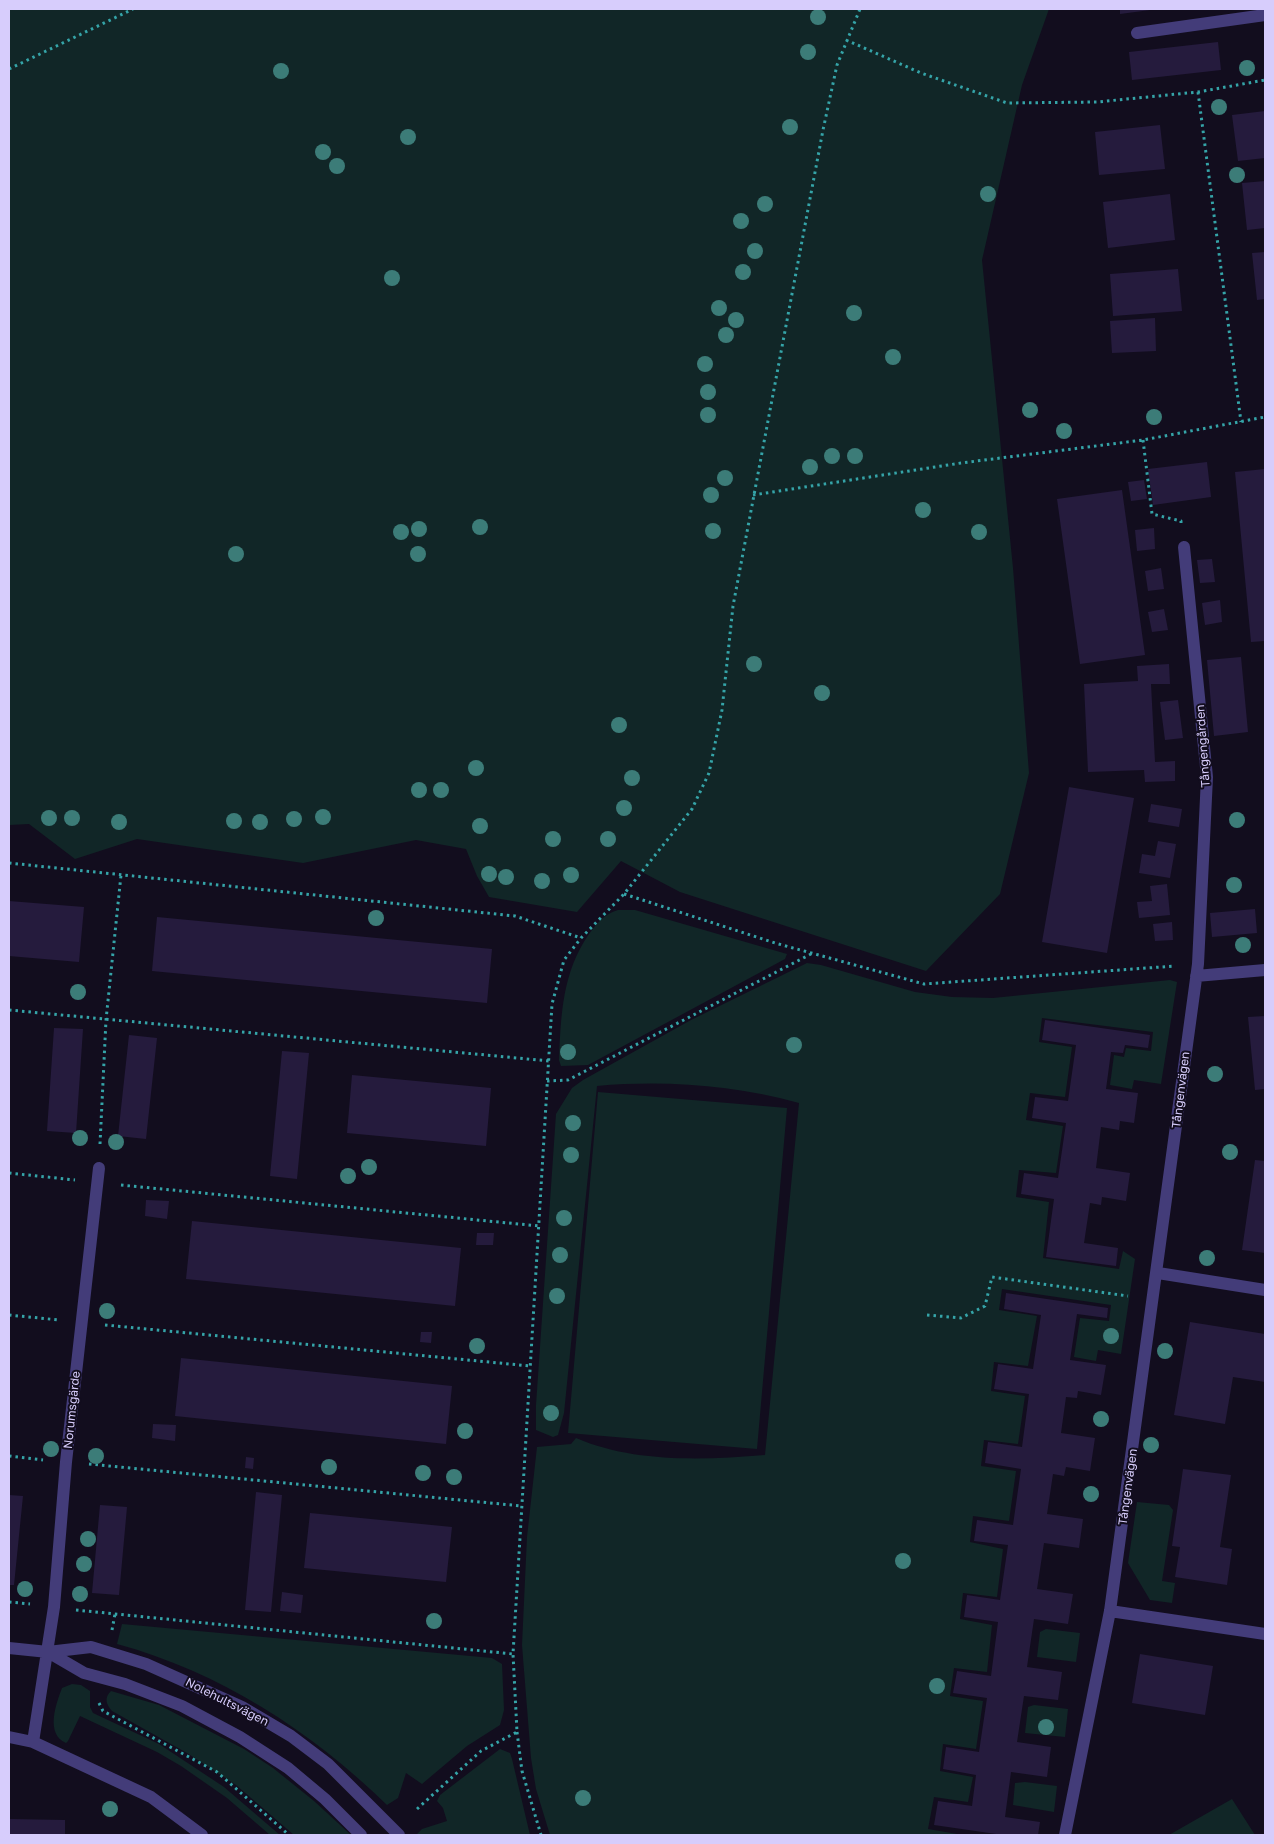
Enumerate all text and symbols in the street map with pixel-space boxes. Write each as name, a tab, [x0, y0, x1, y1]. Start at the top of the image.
street label: Tångengården	[1193, 704, 1213, 788]
street label: Tångenvägen	[1169, 1051, 1193, 1129]
street label: Norumsgärde	[61, 1370, 83, 1450]
street label: Tångenvägen	[1115, 1448, 1141, 1526]
street label: Nolehultsvägen	[183, 1675, 271, 1729]

